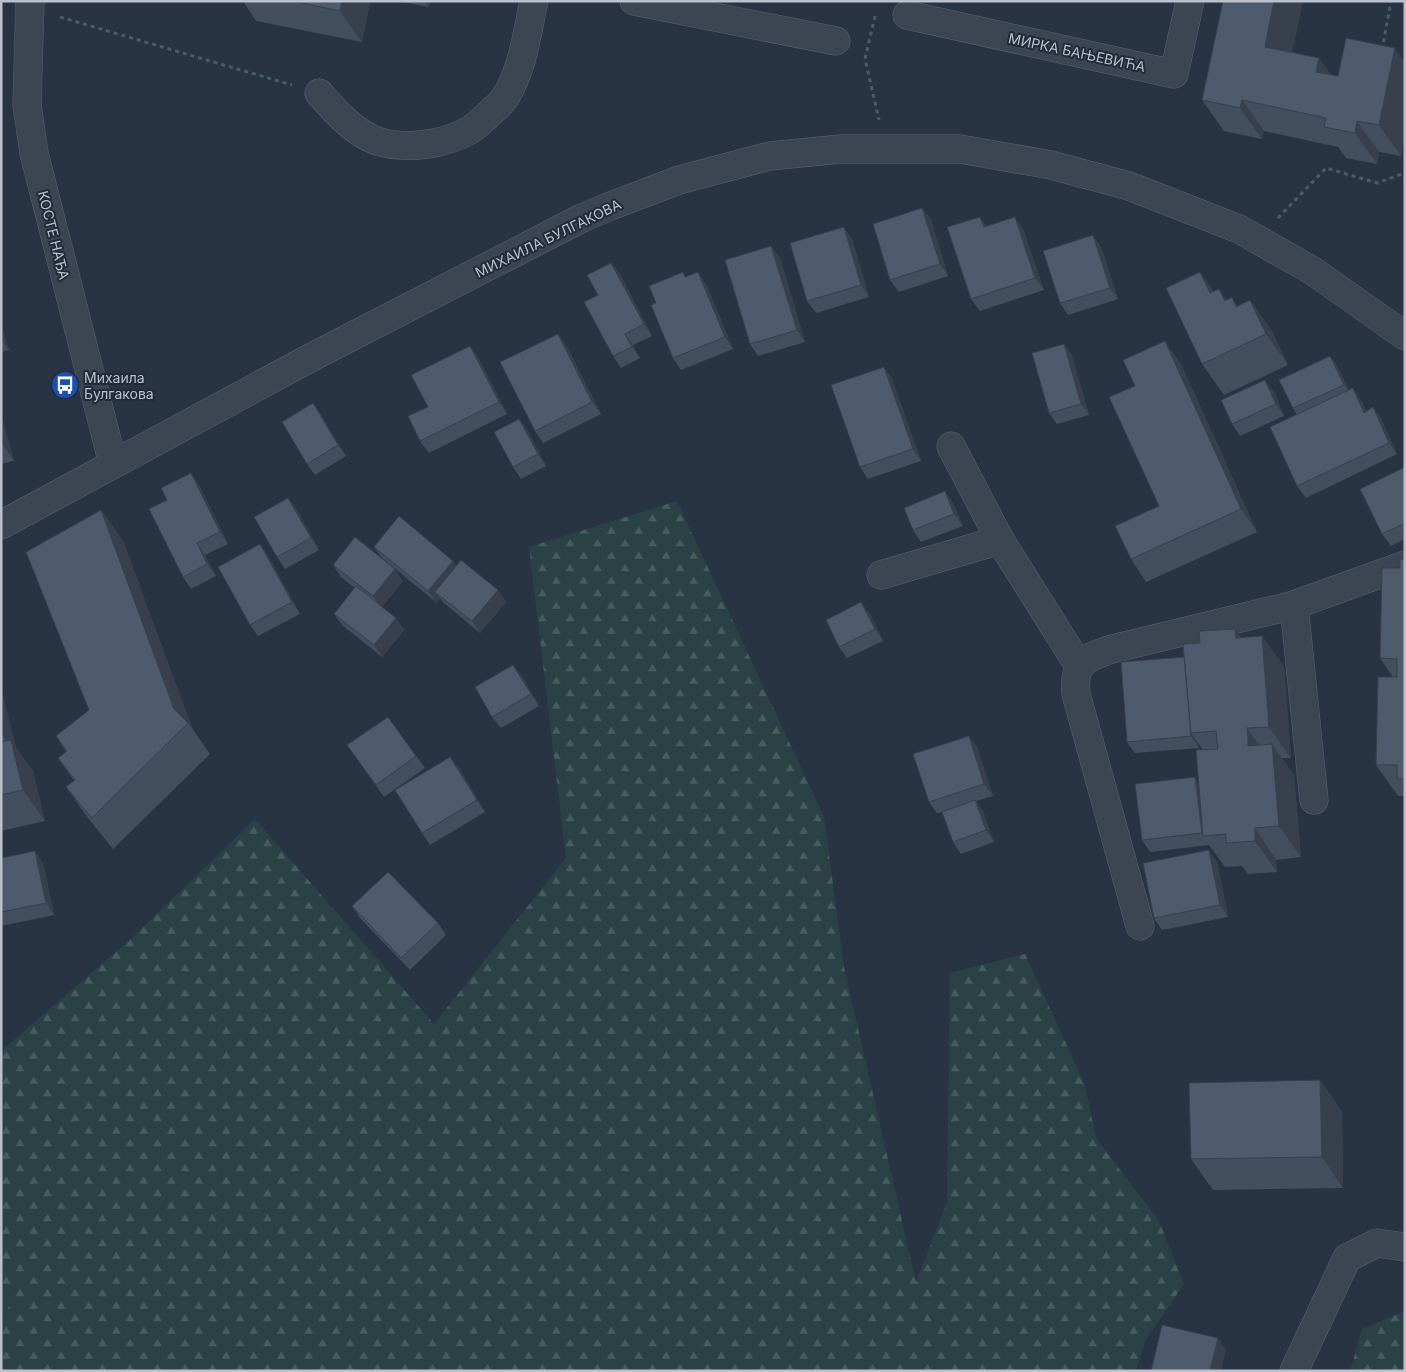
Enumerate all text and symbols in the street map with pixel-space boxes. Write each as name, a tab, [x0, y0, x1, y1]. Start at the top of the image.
street label: МИРКА БАЊЕВИЋА	[1007, 29, 1147, 75]
street label: КОСТЕ НАЂА	[35, 189, 73, 282]
street label: МИХАИЛА БУЛГАКОВА	[472, 195, 624, 281]
place label: Михаила Булгакова	[84, 369, 154, 402]
bus stop icon: Михаила Булгакова	[50, 370, 80, 400]

